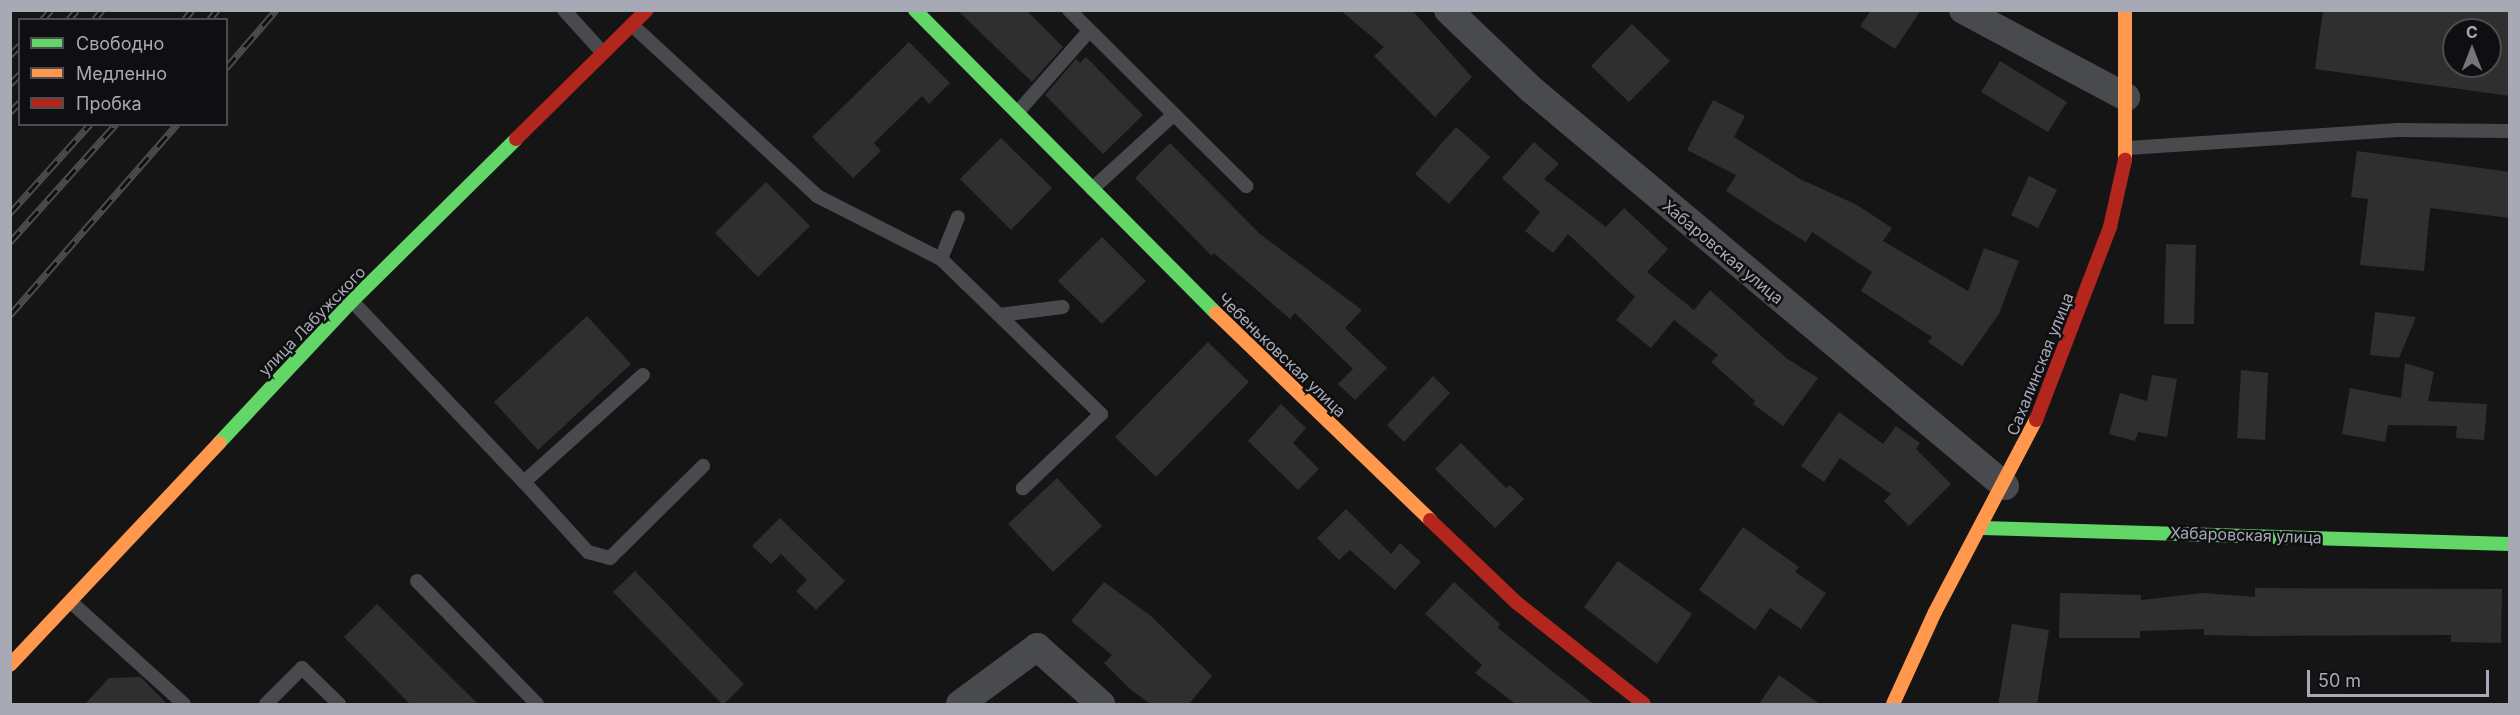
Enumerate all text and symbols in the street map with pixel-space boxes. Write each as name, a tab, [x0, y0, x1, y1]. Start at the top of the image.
legend	[18, 18, 228, 126]
north arrow	[2442, 18, 2502, 78]
text: С	[2466, 22, 2478, 42]
text: Свободно	[76, 33, 164, 54]
text: Медленно	[76, 63, 167, 84]
text: Пробка	[76, 93, 142, 114]
street label: Хабаровская улица	[1659, 196, 1787, 308]
street label: улица Лабужского	[255, 262, 369, 380]
street label: Чебеньковская улица	[1214, 289, 1350, 421]
street label: Сахалинская улица	[2003, 290, 2077, 438]
street label: Хабаровская улица	[2170, 523, 2322, 547]
scale bar	[2310, 658, 2492, 696]
text: 50 m	[2318, 670, 2361, 691]

